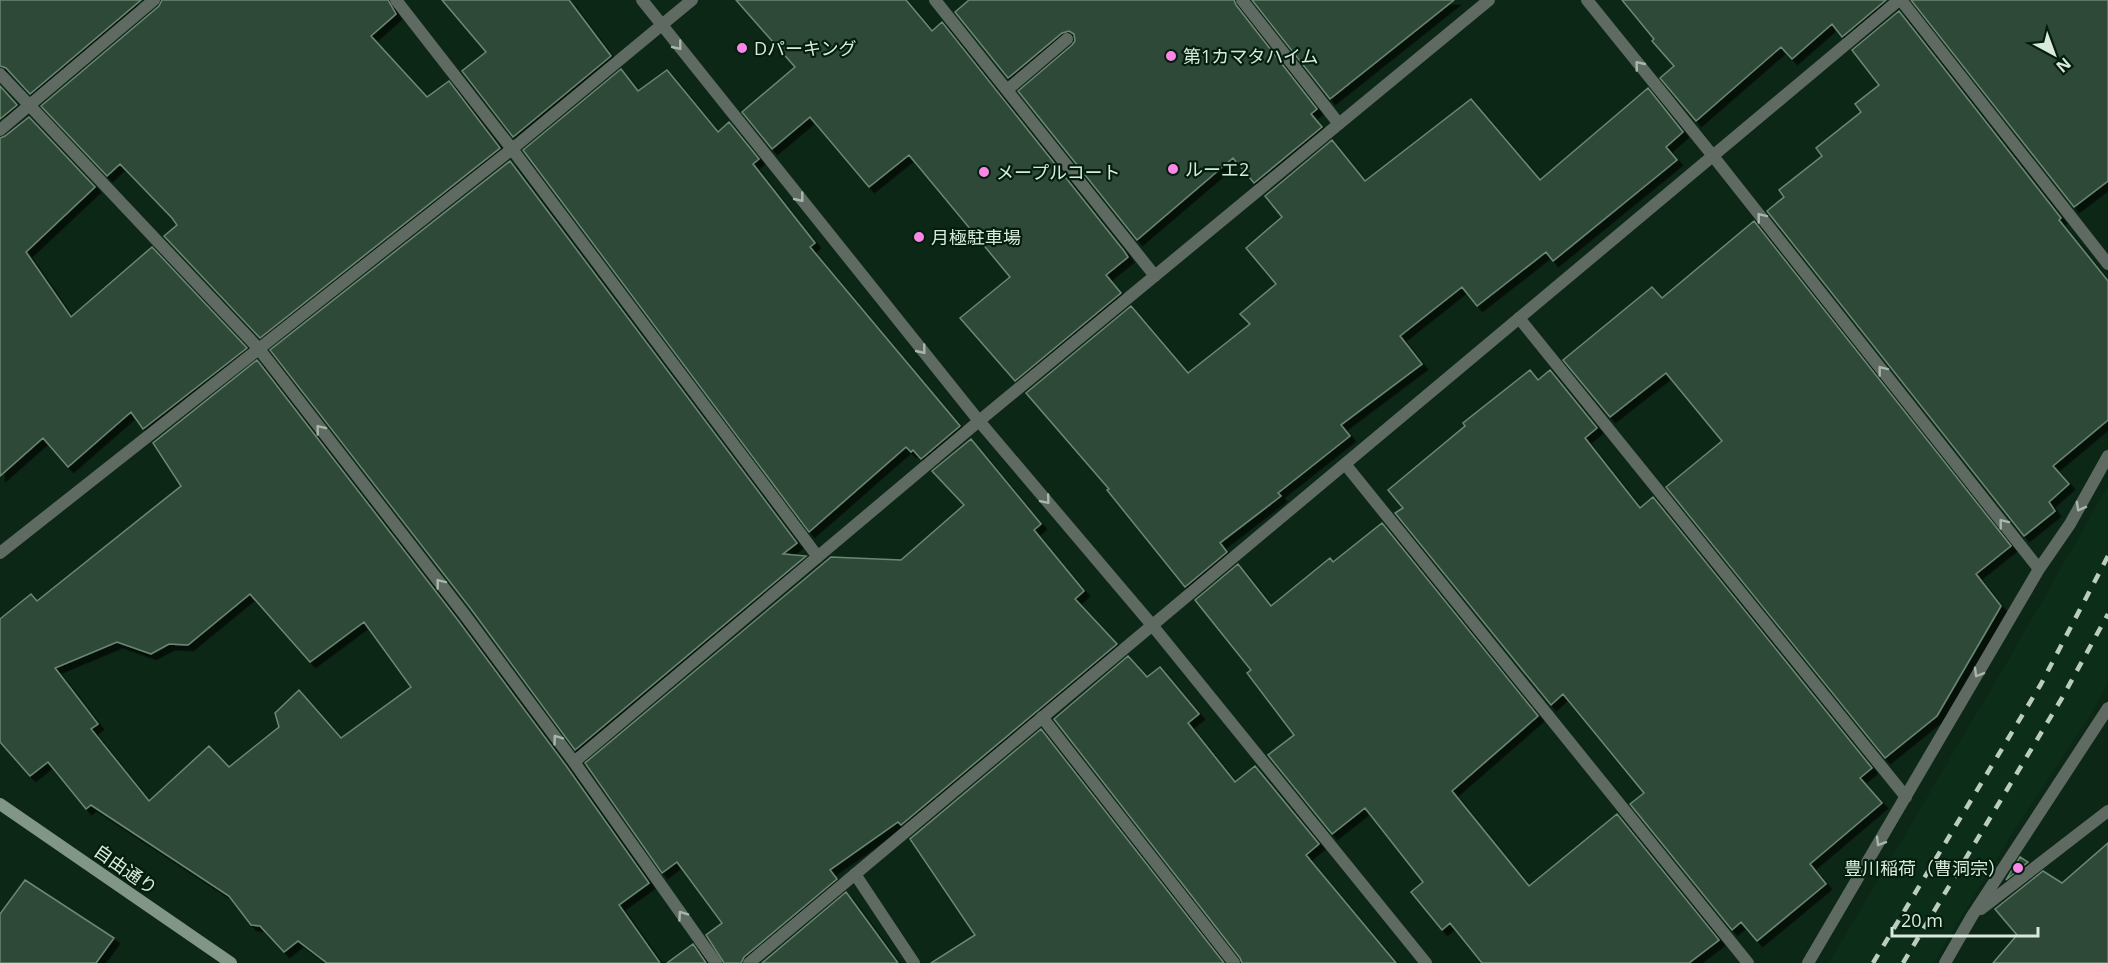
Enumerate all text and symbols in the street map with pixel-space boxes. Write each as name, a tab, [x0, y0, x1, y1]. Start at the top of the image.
north arrow	[2024, 24, 2084, 84]
place label: Dパーキング	[754, 36, 857, 60]
one-way arrow	[671, 39, 682, 50]
marker: Dパーキング	[735, 41, 749, 55]
place label: 第1カマタハイム	[1183, 44, 1319, 68]
marker: 第1カマタハイム	[1164, 49, 1178, 63]
text: N	[2052, 53, 2076, 78]
one-way arrow	[1635, 60, 1646, 71]
place label: ルーエ2	[1185, 157, 1249, 181]
place label: メープルコート	[996, 160, 1121, 184]
marker: ルーエ2	[1166, 162, 1180, 176]
marker: メープルコート	[977, 165, 991, 179]
one-way arrow	[793, 191, 804, 202]
one-way arrow	[1758, 212, 1769, 223]
place label: 月極駐車場	[931, 225, 1021, 249]
marker: 月極駐車場	[912, 230, 926, 244]
one-way arrow	[915, 343, 926, 354]
one-way arrow	[1878, 366, 1889, 377]
one-way arrow	[317, 425, 328, 436]
one-way arrow	[1039, 493, 1050, 504]
one-way arrow	[2076, 501, 2087, 511]
one-way arrow	[1999, 519, 2010, 530]
one-way arrow	[436, 579, 447, 590]
one-way arrow	[1974, 667, 1985, 677]
one-way arrow	[553, 735, 564, 746]
one-way arrow	[1875, 836, 1887, 846]
street label: 自由通り	[90, 839, 162, 899]
place label: 豊川稲荷（曹洞宗）	[1844, 856, 2006, 880]
marker: 豊川稲荷（曹洞宗）	[2011, 861, 2025, 875]
scale bar	[1892, 900, 2038, 938]
text: 20 m	[1901, 908, 1943, 932]
one-way arrow	[678, 911, 689, 922]

